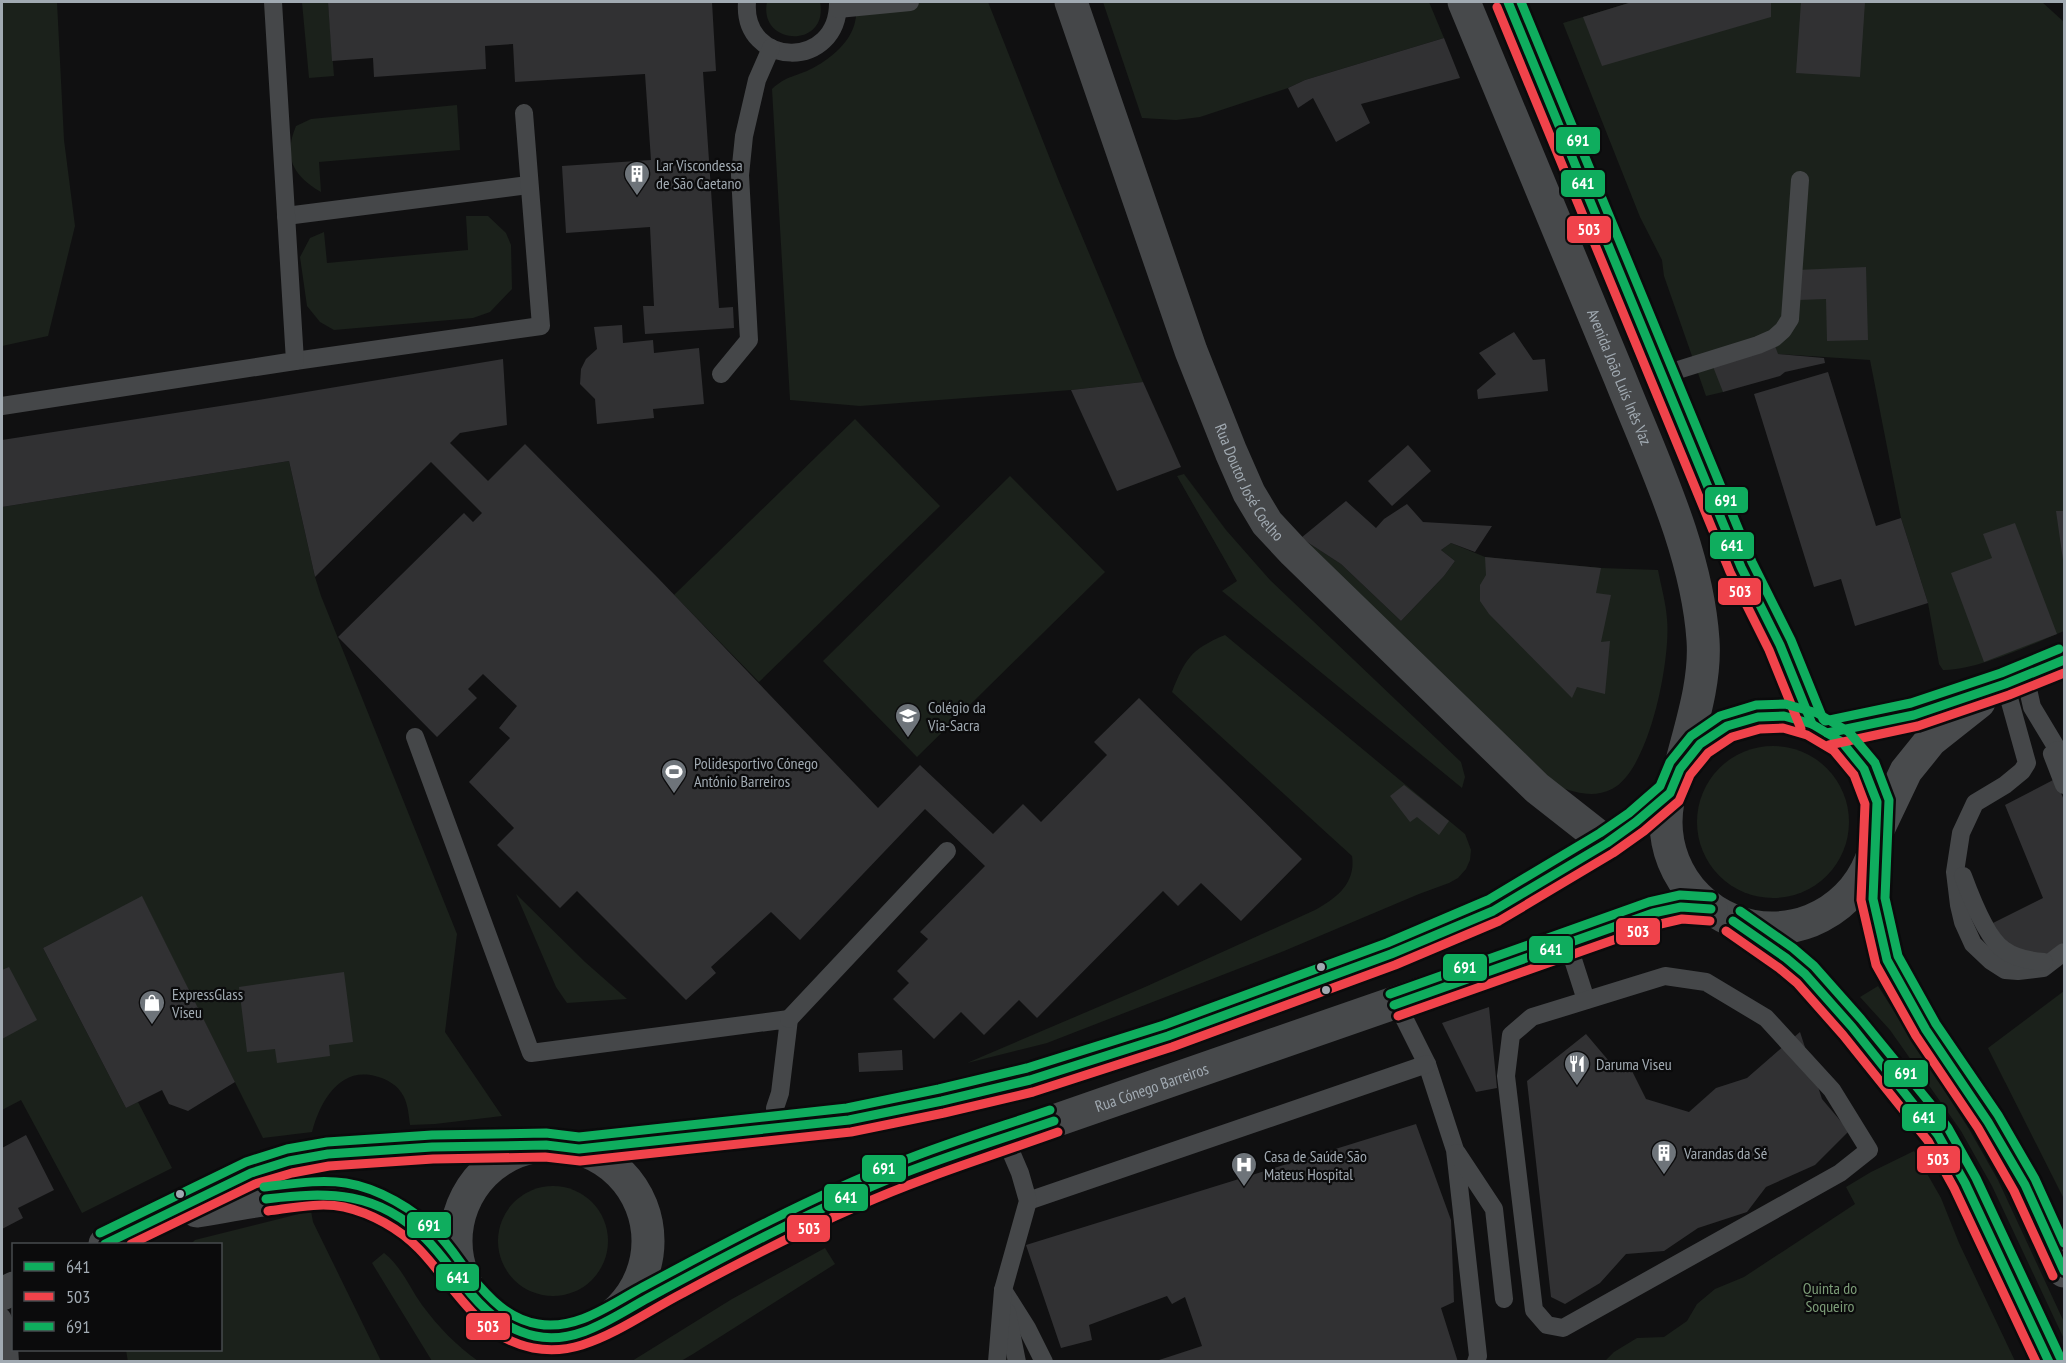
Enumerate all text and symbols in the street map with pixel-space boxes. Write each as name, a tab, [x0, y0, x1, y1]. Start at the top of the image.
line badge: 691	[1555, 126, 1601, 155]
text: 691	[1567, 130, 1589, 150]
place label: Lar Viscondessa de São Caetano	[656, 155, 743, 193]
building icon: Lar Viscondessa de São Caetano	[622, 159, 652, 197]
line badge: 641	[1560, 169, 1606, 198]
text: 641	[1572, 173, 1594, 193]
line badge: 503	[1566, 215, 1612, 244]
text: 503	[1578, 219, 1600, 239]
street label: Avenida João Luís Inês Vaz	[1583, 306, 1656, 448]
street label: Rua Doutor José Coelho	[1211, 421, 1288, 545]
line badge: 691	[1704, 486, 1749, 514]
text: 691	[1715, 490, 1737, 510]
line badge: 641	[1709, 531, 1755, 560]
text: 641	[1721, 535, 1743, 555]
line badge: 503	[1717, 577, 1762, 606]
text: 503	[1729, 581, 1751, 601]
place label: Colégio da Via-Sacra	[927, 697, 986, 735]
school or university icon: Colégio da Via-Sacra	[893, 701, 923, 739]
place label: Polidesportivo Cónego António Barreiros	[694, 753, 818, 791]
sports icon: Polidesportivo Cónego António Barreiros	[659, 757, 689, 795]
line badge: 503	[1615, 917, 1661, 946]
text: 503	[1627, 921, 1649, 941]
line badge: 641	[1528, 935, 1574, 964]
text: 641	[1540, 939, 1562, 959]
line badge: 691	[1442, 953, 1488, 982]
text: 691	[1454, 957, 1476, 977]
unlabelled marker	[1315, 961, 1327, 973]
place label: ExpressGlass Viseu	[171, 984, 243, 1022]
unlabelled marker	[1320, 984, 1332, 996]
shop icon: ExpressGlass Viseu	[137, 988, 167, 1026]
restaurant icon: Daruma Viseu	[1562, 1049, 1592, 1087]
place label: Daruma Viseu	[1596, 1054, 1672, 1074]
street label: Rua Cónego Barreiros	[1092, 1058, 1211, 1116]
line badge: 691	[1883, 1059, 1929, 1088]
text: 691	[1895, 1063, 1917, 1083]
line badge: 641	[1901, 1103, 1947, 1132]
text: 641	[1913, 1107, 1935, 1127]
building icon: Varandas da Sé	[1649, 1138, 1679, 1176]
place label: Varandas da Sé	[1683, 1143, 1767, 1163]
line badge: 503	[1916, 1145, 1961, 1174]
place label: Casa de Saúde São Mateus Hospital	[1264, 1146, 1367, 1184]
text: 503	[1927, 1149, 1949, 1169]
hospital icon: Casa de Saúde São Mateus Hospital	[1229, 1150, 1259, 1188]
line badge: 691	[861, 1154, 907, 1183]
text: 691	[873, 1158, 895, 1178]
line badge: 641	[823, 1183, 869, 1212]
text: 641	[835, 1187, 857, 1207]
unlabelled marker	[174, 1188, 186, 1200]
line badge: 691	[406, 1211, 452, 1239]
line badge: 503	[786, 1214, 831, 1243]
text: 691	[418, 1215, 440, 1235]
text: 503	[798, 1218, 820, 1238]
legend	[12, 1243, 222, 1351]
text: 641	[66, 1255, 90, 1278]
line badge: 641	[435, 1263, 480, 1292]
text: 641	[447, 1267, 469, 1287]
park label: Quinta do Soqueiro	[1803, 1278, 1857, 1316]
text: 503	[66, 1285, 90, 1308]
line badge: 503	[465, 1312, 511, 1341]
text: 691	[66, 1315, 90, 1338]
text: 503	[477, 1316, 499, 1336]

